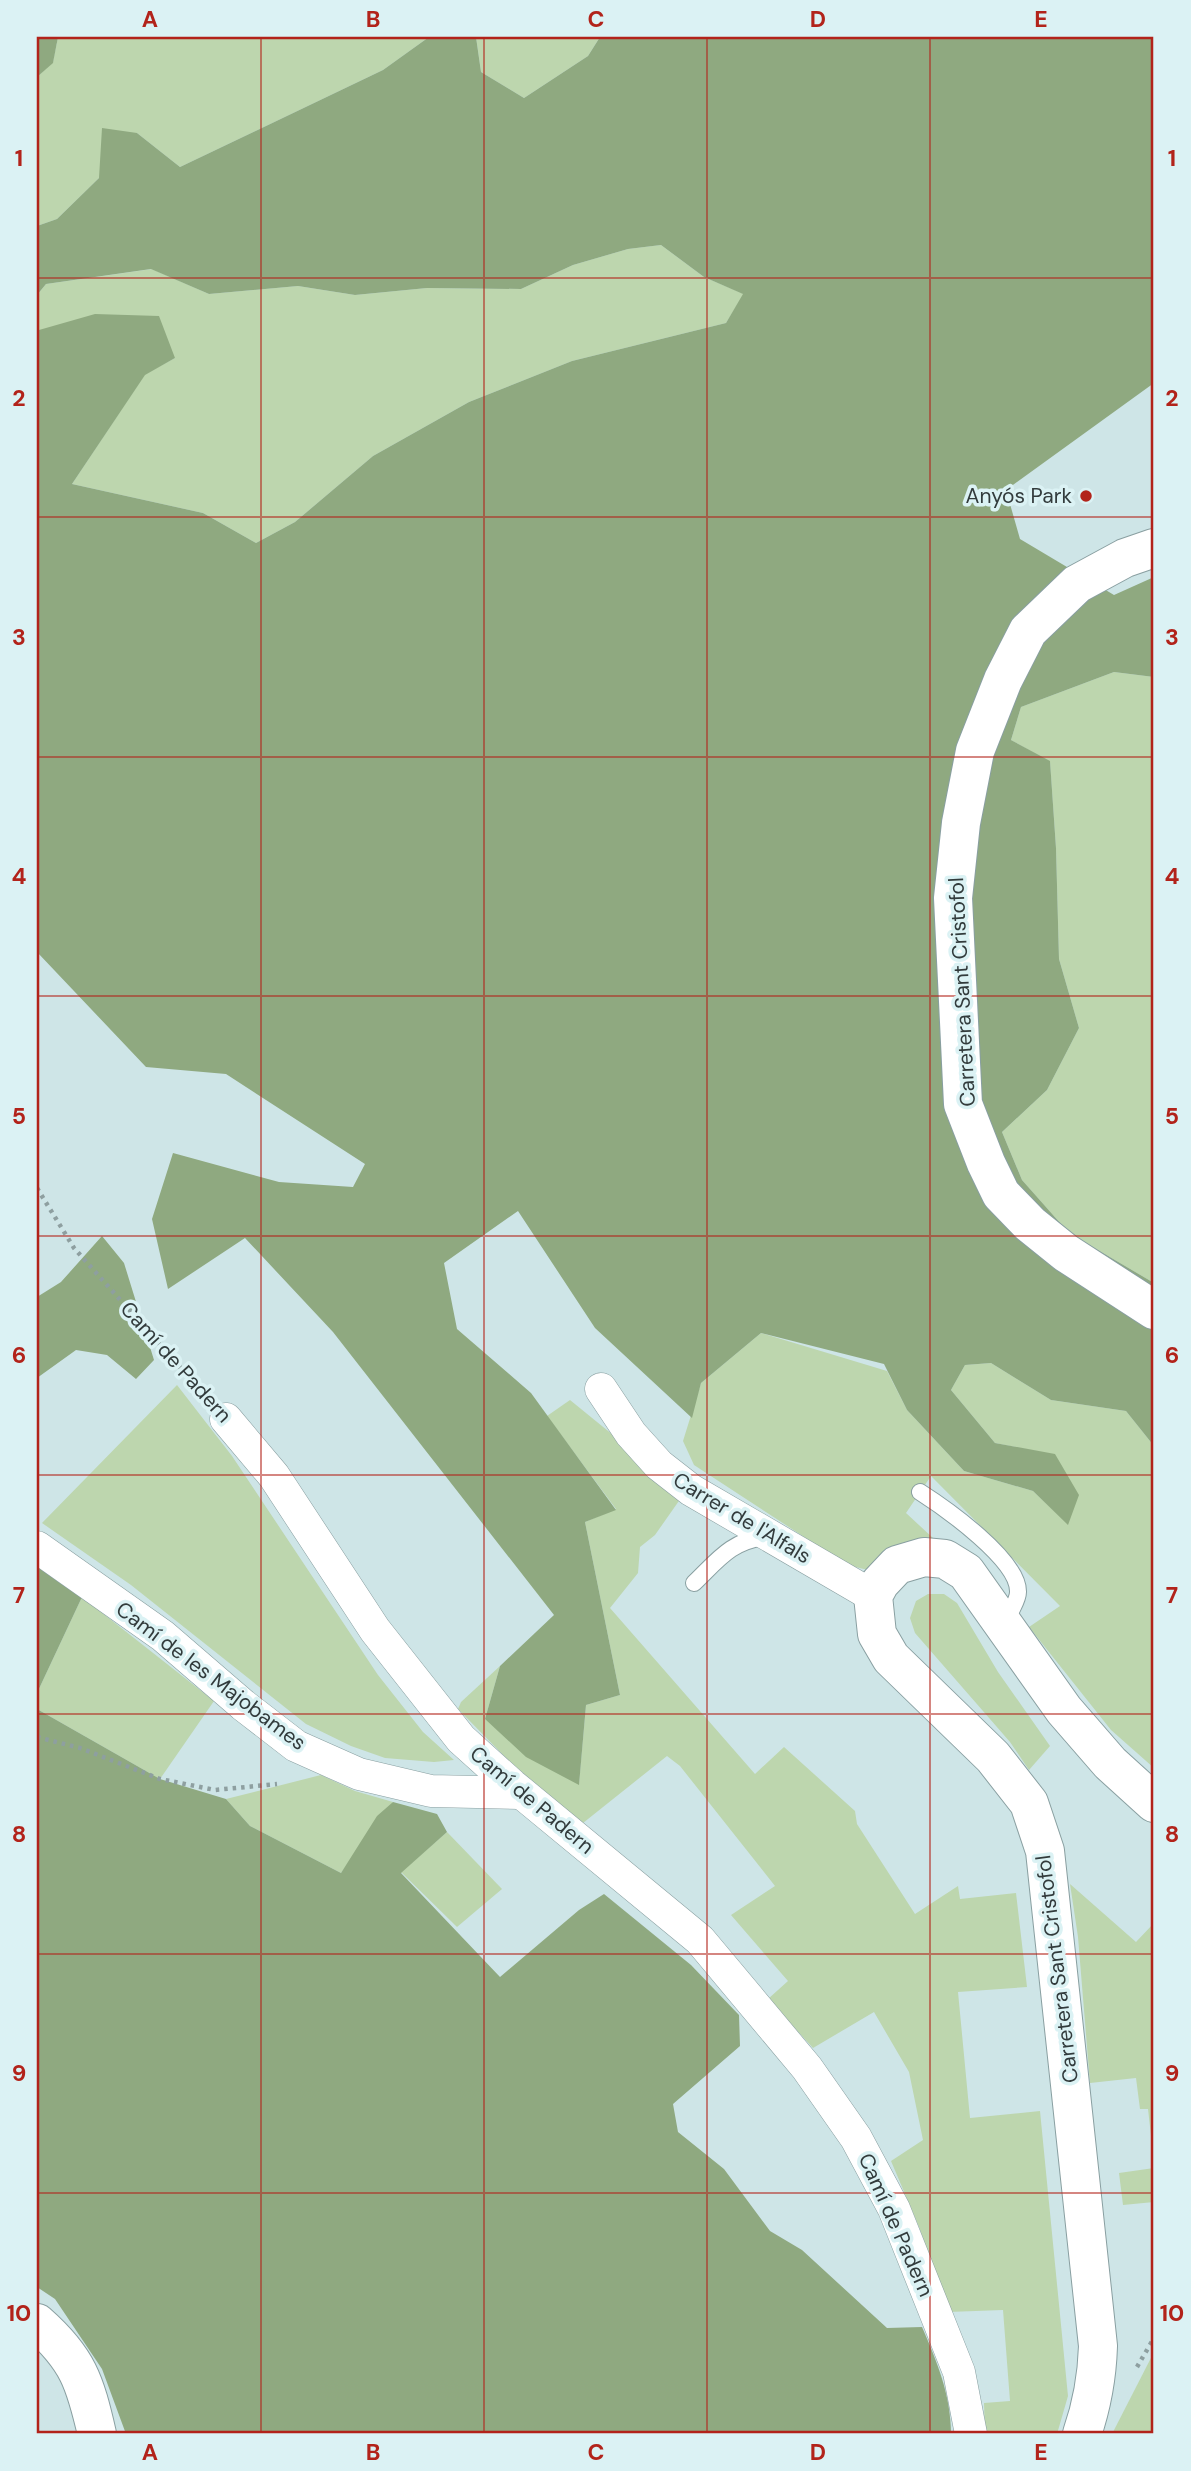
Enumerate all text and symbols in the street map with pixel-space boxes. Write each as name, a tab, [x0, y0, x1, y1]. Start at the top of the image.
text: A	[142, 4, 158, 34]
text: B	[366, 4, 380, 34]
text: C	[588, 4, 604, 34]
text: D	[810, 4, 826, 34]
text: E	[1034, 4, 1048, 34]
text: 1	[15, 143, 23, 173]
text: 1	[1168, 143, 1176, 173]
text: 2	[12, 383, 26, 413]
text: 2	[1165, 383, 1179, 413]
place label: Anyós Park	[966, 482, 1072, 510]
marker: Anyós Park	[1078, 488, 1094, 504]
text: 3	[12, 622, 26, 652]
text: 3	[1165, 622, 1179, 652]
text: 4	[12, 861, 27, 891]
text: 4	[1165, 861, 1180, 891]
street label: Carretera Sant Cristofol	[942, 877, 982, 1107]
text: 5	[12, 1101, 26, 1131]
text: 5	[1165, 1101, 1179, 1131]
street label: Camí de Padern	[114, 1295, 238, 1429]
text: 6	[12, 1340, 26, 1370]
text: 6	[1165, 1340, 1179, 1370]
street label: Carrer de l'Alfals	[668, 1466, 816, 1570]
text: 7	[13, 1580, 25, 1610]
text: 7	[1166, 1580, 1178, 1610]
street label: Camí de les Majobames	[110, 1595, 312, 1757]
street label: Camí de Padern	[464, 1740, 600, 1860]
text: 8	[12, 1819, 26, 1849]
text: 8	[1165, 1819, 1179, 1849]
street label: Carretera Sant Cristofol	[1029, 1853, 1085, 2085]
text: 9	[12, 2058, 26, 2088]
text: 9	[1165, 2058, 1179, 2088]
street label: Camí de Padern	[852, 2149, 940, 2301]
text: 10	[7, 2298, 31, 2328]
text: 10	[1160, 2298, 1184, 2328]
text: A	[142, 2437, 158, 2467]
text: B	[366, 2437, 380, 2467]
text: C	[588, 2437, 604, 2467]
text: D	[810, 2437, 826, 2467]
text: E	[1034, 2437, 1048, 2467]

